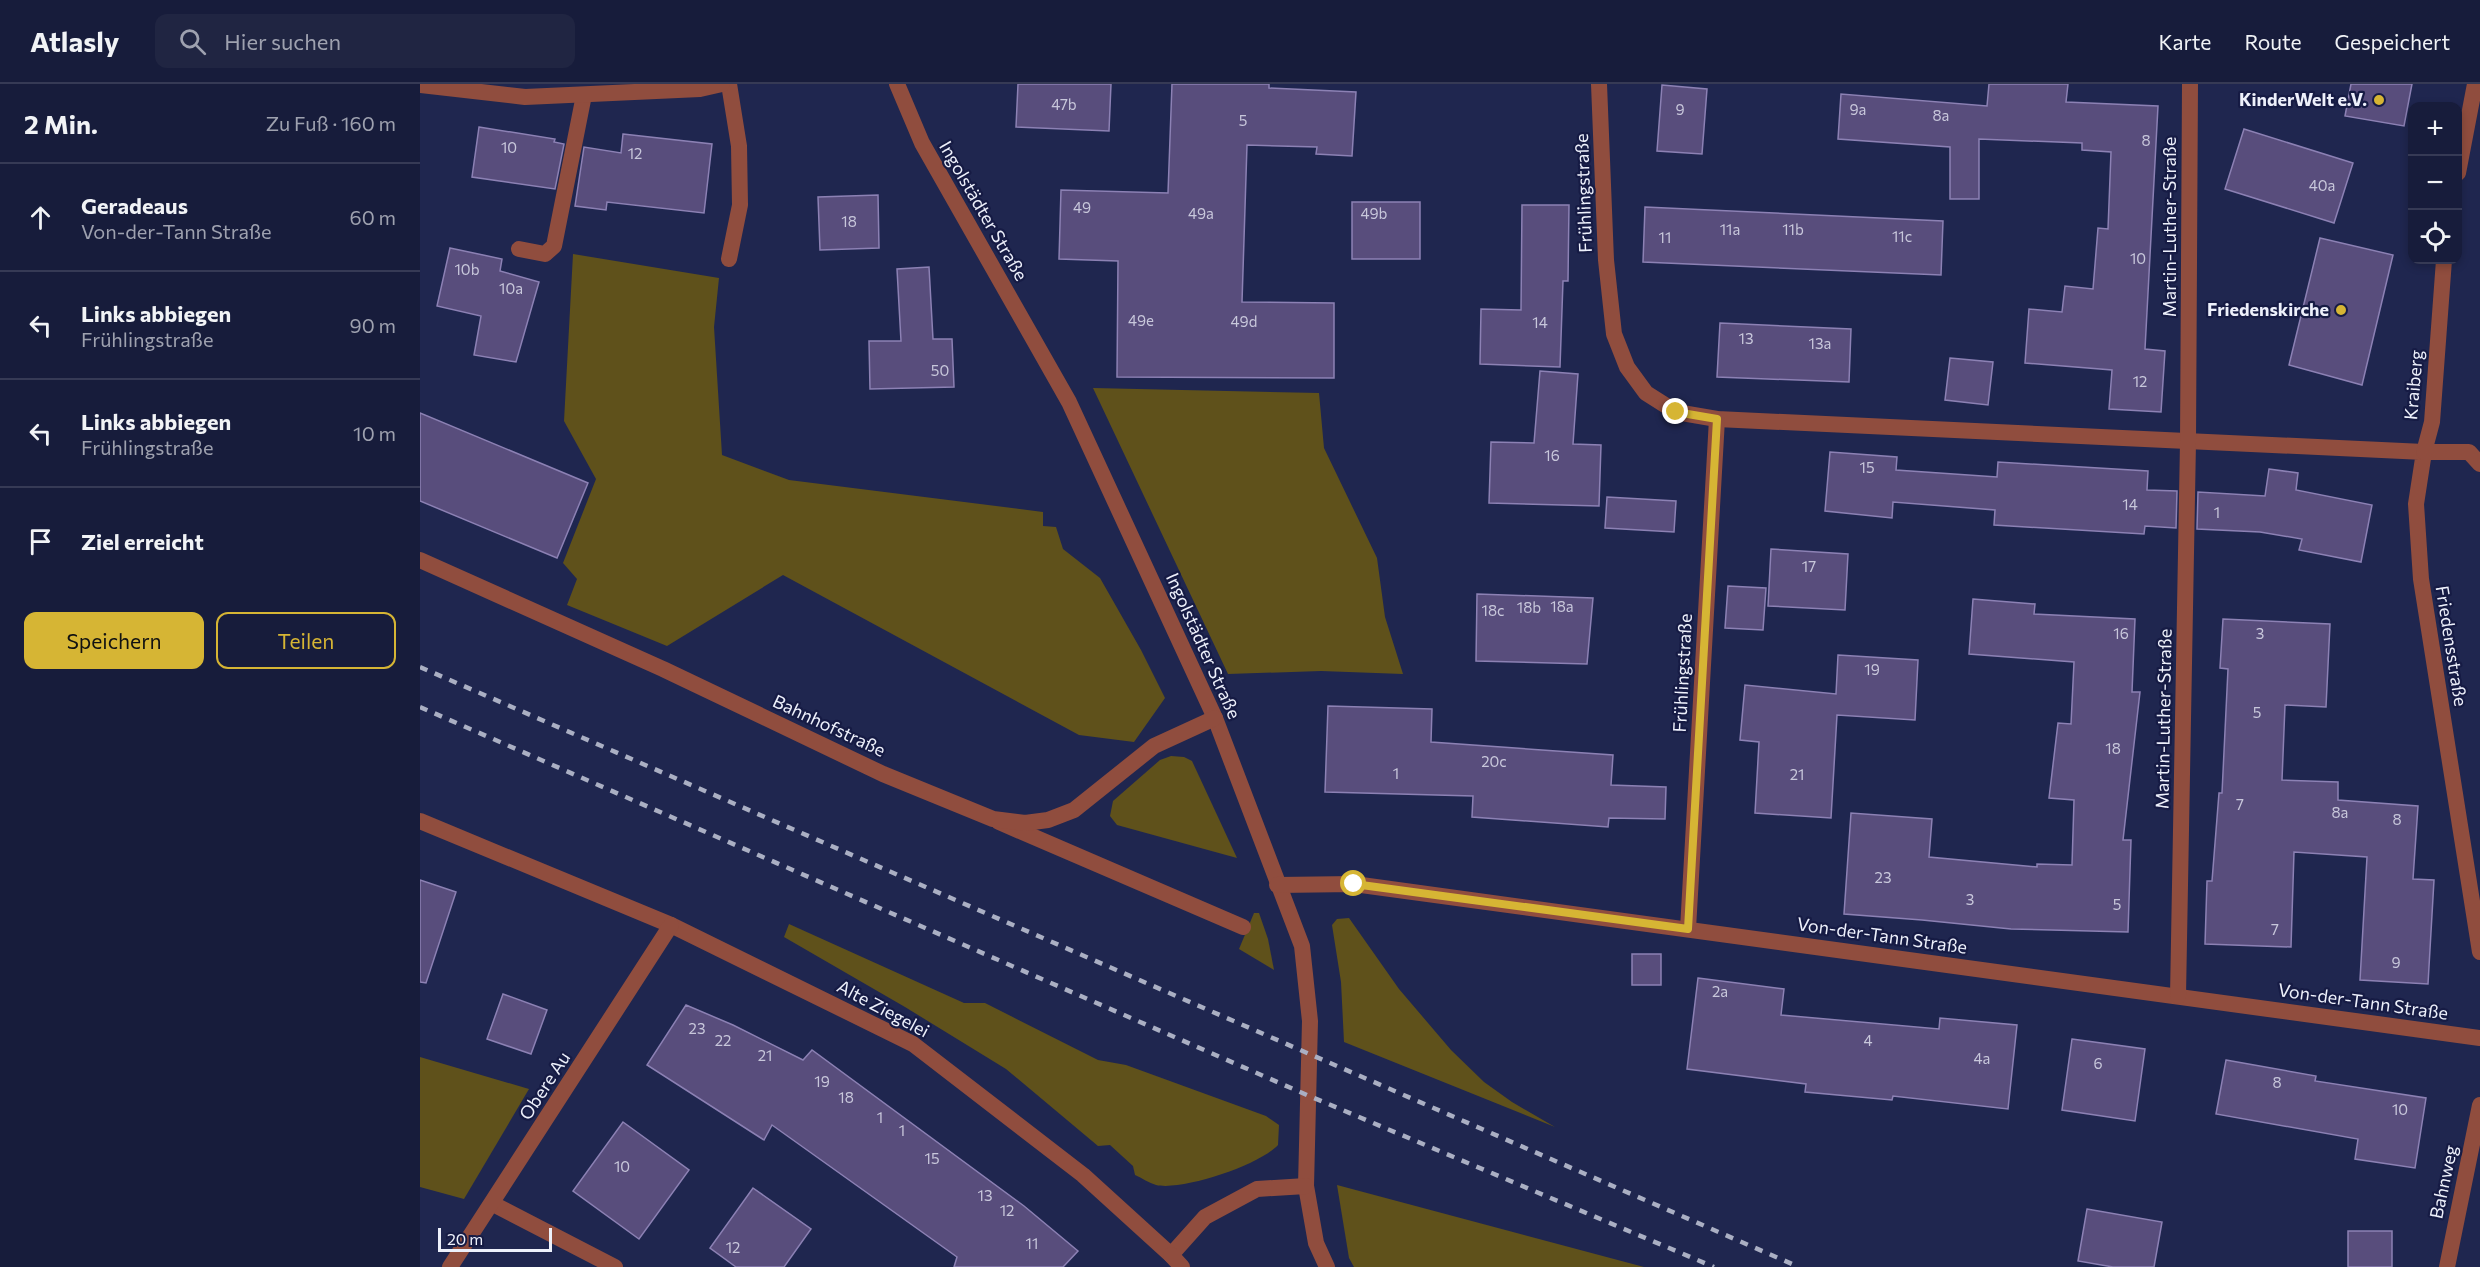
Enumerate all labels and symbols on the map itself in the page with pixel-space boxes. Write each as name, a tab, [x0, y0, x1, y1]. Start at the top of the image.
place label: KinderWelt e.V.	[2239, 88, 2367, 110]
marker: KinderWelt e.V.	[2372, 93, 2386, 107]
house number: 47b	[1051, 95, 1077, 113]
house number: 9	[1675, 100, 1685, 118]
house number: 9a	[1850, 100, 1866, 118]
house number: 8a	[1933, 106, 1949, 124]
house number: 5	[1239, 111, 1247, 129]
house number: 8	[2141, 131, 2151, 149]
street label: Frühlingstraße	[1570, 133, 1596, 253]
street label: Ingolstädter Straße	[935, 137, 1033, 284]
street label: Martin-Luther-Straße	[2158, 137, 2180, 317]
house number: 10	[501, 138, 517, 156]
house number: 12	[628, 144, 642, 162]
house number: 40a	[2309, 176, 2335, 194]
house number: 49	[1073, 198, 1091, 216]
house number: 49a	[1188, 204, 1214, 222]
house number: 49b	[1361, 204, 1388, 222]
house number: 18	[841, 212, 857, 230]
house number: 11a	[1720, 220, 1740, 238]
house number: 11b	[1782, 220, 1804, 238]
house number: 11c	[1892, 227, 1912, 245]
house number: 11	[1659, 228, 1671, 246]
house number: 10	[2130, 249, 2146, 267]
house number: 10b	[454, 260, 480, 278]
house number: 10a	[499, 279, 523, 297]
place label: Friedenskirche	[2207, 298, 2329, 320]
marker: Friedenskirche	[2334, 303, 2348, 317]
house number: 49e	[1128, 311, 1154, 329]
house number: 49d	[1231, 312, 1257, 330]
house number: 14	[1532, 313, 1548, 331]
house number: 13	[1739, 329, 1753, 347]
house number: 13a	[1809, 334, 1831, 352]
street label: Kraiberg	[2399, 349, 2427, 421]
house number: 50	[931, 361, 949, 379]
house number: 12	[2133, 372, 2147, 390]
route end	[1662, 398, 1688, 424]
house number: 16	[1544, 446, 1560, 464]
house number: 15	[1859, 458, 1875, 476]
house number: 14	[2122, 495, 2138, 513]
house number: 1	[2214, 503, 2220, 521]
house number: 17	[1802, 557, 1816, 575]
street label: Ingolstädter Straße	[1162, 569, 1246, 722]
street label: Friedensstraße	[2432, 584, 2472, 708]
house number: 18a	[1550, 597, 1574, 615]
house number: 18b	[1517, 598, 1541, 616]
house number: 18c	[1482, 601, 1504, 619]
street label: Frühlingstraße	[1668, 613, 1696, 733]
house number: 16	[2113, 624, 2129, 642]
house number: 3	[2256, 624, 2264, 642]
street label: Martin-Luther-Straße	[2150, 629, 2176, 809]
house number: 19	[1864, 660, 1880, 678]
street label: Bahnhofstraße	[770, 689, 889, 761]
house number: 5	[2253, 703, 2261, 721]
house number: 18	[2105, 739, 2121, 757]
house number: 20c	[1481, 752, 1507, 770]
house number: 1	[1393, 764, 1399, 782]
house number: 21	[1790, 765, 1804, 783]
house number: 7	[2236, 795, 2244, 813]
house number: 8a	[2332, 803, 2348, 821]
house number: 8	[2392, 810, 2402, 828]
house number: 23	[1875, 868, 1891, 886]
route start	[1340, 870, 1366, 896]
house number: 3	[1966, 890, 1974, 908]
house number: 5	[2113, 895, 2121, 913]
street label: Von-der-Tann Straße	[1796, 912, 1969, 958]
house number: 7	[2271, 920, 2279, 938]
house number: 9	[2391, 953, 2401, 971]
street label: Alte Ziegelei	[834, 975, 933, 1042]
street label: Von-der-Tann Straße	[2277, 978, 2450, 1024]
house number: 2a	[1712, 982, 1728, 1000]
house number: 23	[689, 1019, 705, 1037]
house number: 22	[715, 1031, 731, 1049]
house number: 4	[1864, 1031, 1873, 1049]
house number: 21	[758, 1046, 772, 1064]
street label: Obere Au	[514, 1047, 574, 1124]
house number: 4a	[1974, 1049, 1990, 1067]
house number: 6	[2093, 1054, 2103, 1072]
house number: 19	[814, 1072, 830, 1090]
house number: 8	[2272, 1073, 2282, 1091]
house number: 18	[838, 1088, 854, 1106]
house number: 10	[2392, 1100, 2408, 1118]
house number: 1	[877, 1108, 883, 1126]
house number: 1	[899, 1121, 905, 1139]
street label: Bahnweg	[2424, 1143, 2462, 1221]
house number: 15	[924, 1149, 940, 1167]
house number: 10	[614, 1157, 630, 1175]
house number: 13	[978, 1186, 992, 1204]
house number: 12	[1000, 1201, 1014, 1219]
scale bar	[438, 1225, 552, 1252]
house number: 11	[1026, 1234, 1038, 1252]
house number: 12	[726, 1238, 740, 1256]

